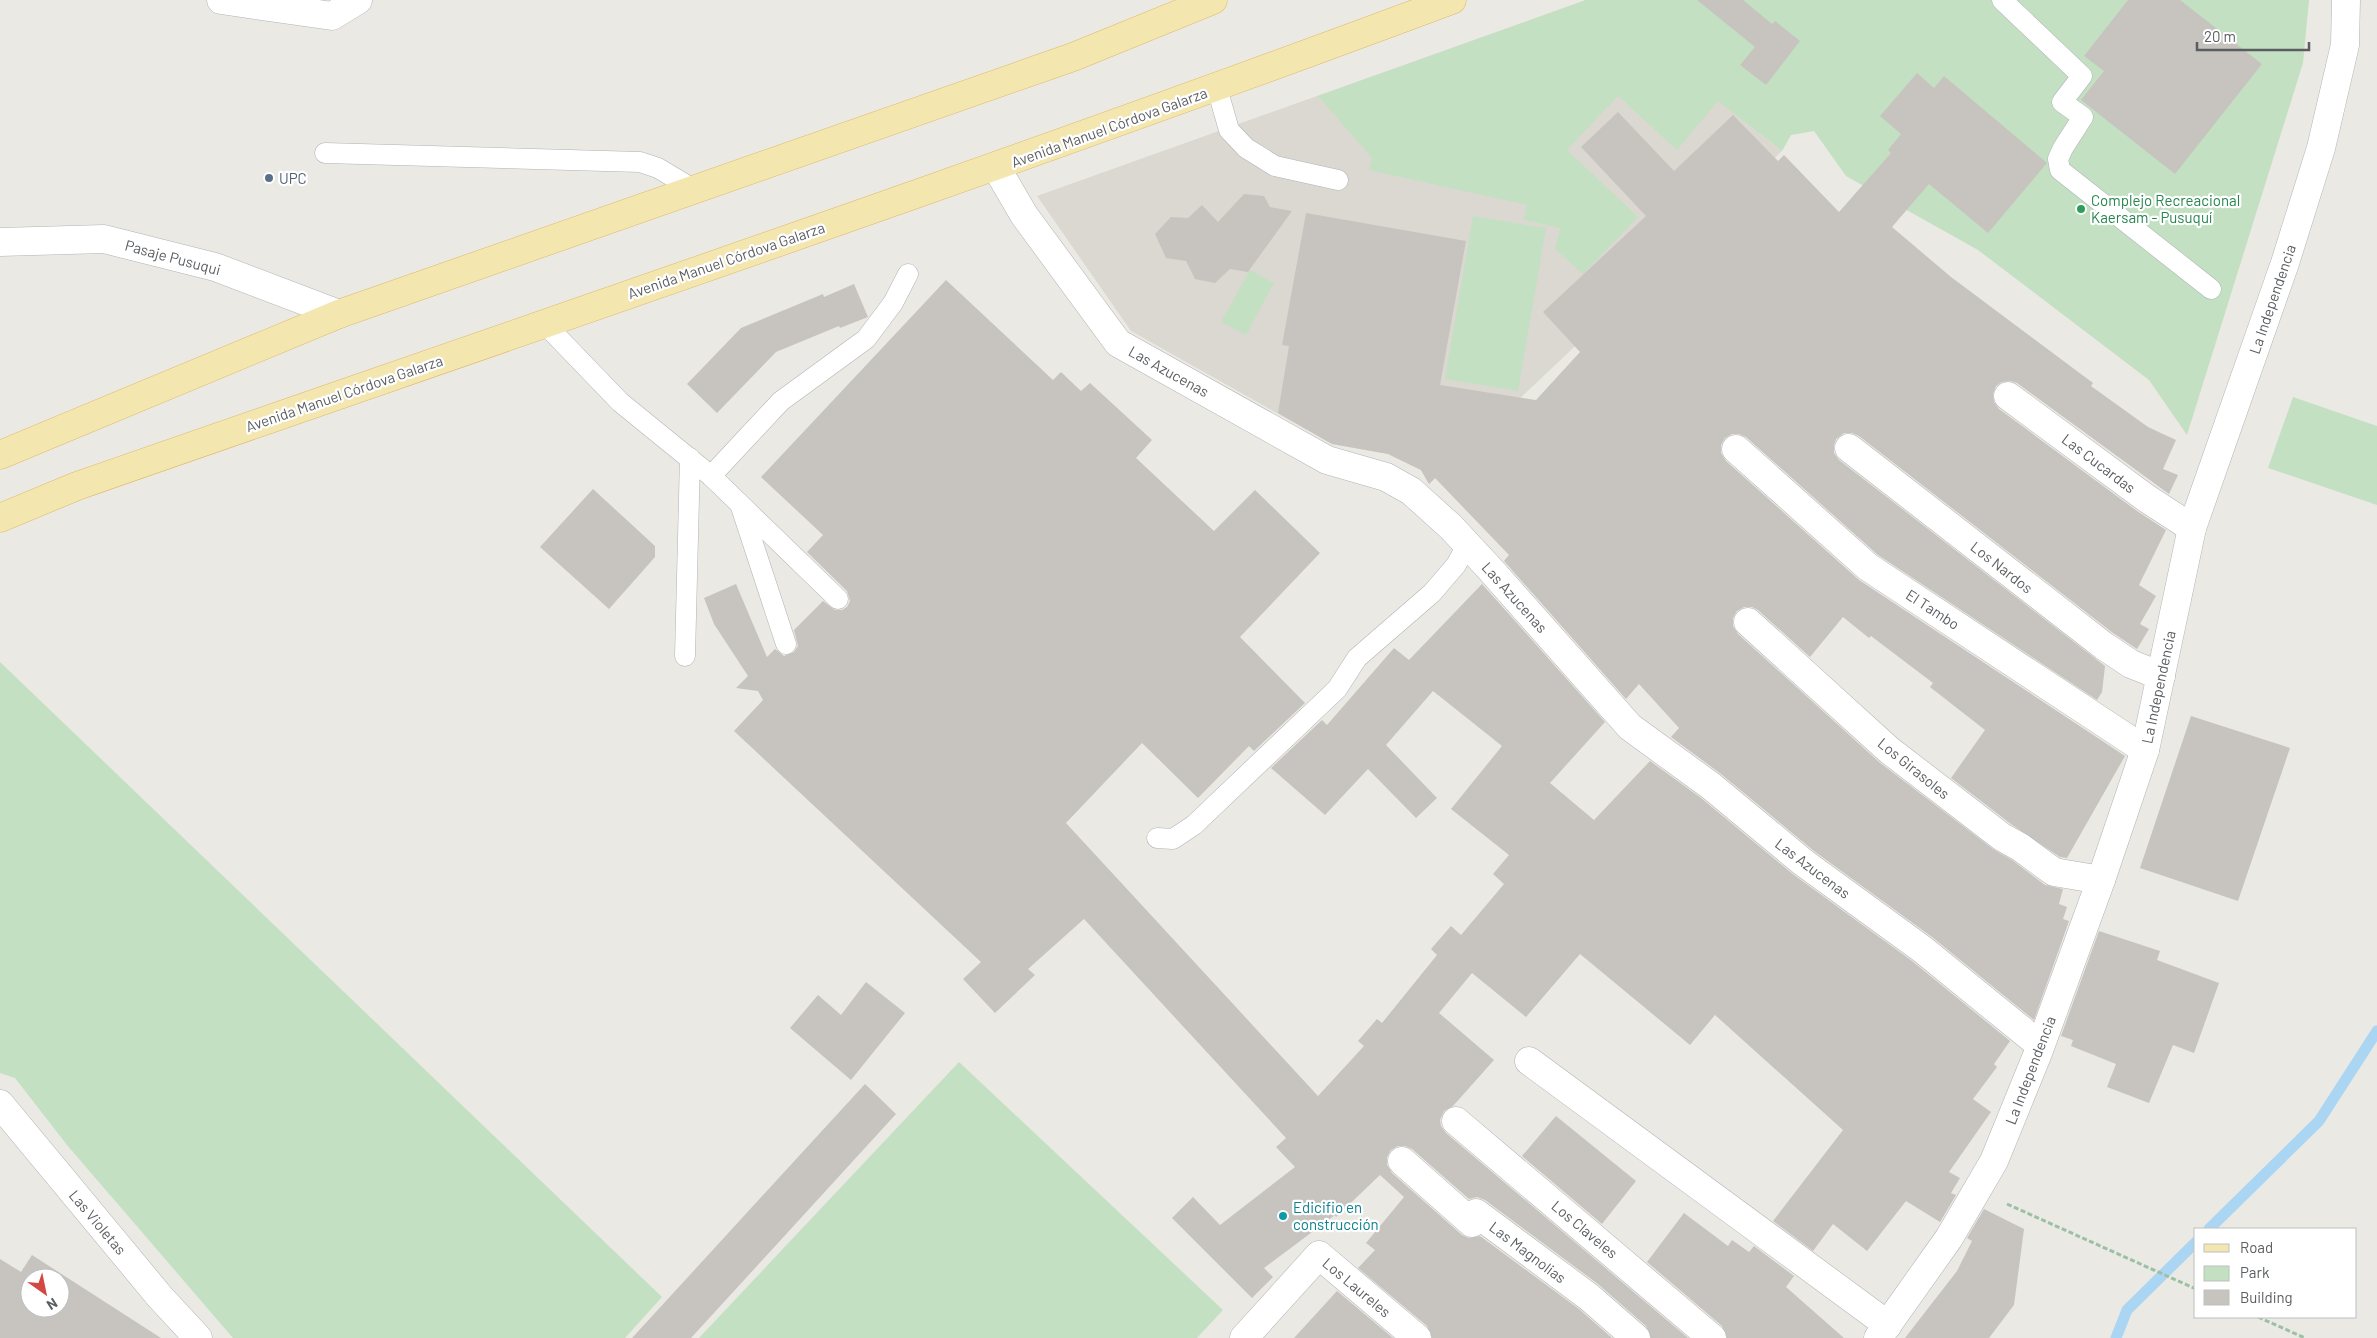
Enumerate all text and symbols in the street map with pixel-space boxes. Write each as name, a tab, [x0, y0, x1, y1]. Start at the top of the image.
scale bar	[2197, 20, 2310, 52]
text: 20 m	[2204, 27, 2236, 45]
street label: Avenida Manuel Córdova Galarza	[1009, 83, 1209, 171]
place label: UPC	[279, 169, 307, 187]
marker: UPC	[263, 172, 275, 184]
place label: Complejo Recreacional Kaersam - Pusuquí	[2091, 191, 2240, 226]
marker: Complejo Recreacional Kaersam - Pusuquí	[2075, 203, 2087, 215]
street label: Avenida Manuel Córdova Galarza	[625, 218, 827, 302]
street label: Pasaje Pusuqui	[123, 236, 223, 278]
street label: La Independencia	[2245, 242, 2299, 356]
street label: Las Azucenas	[1126, 342, 1212, 400]
street label: Avenida Manuel Córdova Galarza	[243, 351, 445, 435]
street label: Las Cucardas	[2059, 429, 2139, 497]
street label: Los Nardos	[1967, 537, 2037, 597]
street label: Las Azucenas	[1479, 558, 1551, 636]
street label: El Tambo	[1903, 585, 1963, 633]
street label: La Independencia	[2137, 629, 2179, 745]
street label: Los Girasoles	[1875, 734, 1953, 802]
street label: Las Azucenas	[1772, 834, 1854, 902]
street label: La Independencia	[2001, 1013, 2059, 1127]
street label: Las Violetas	[66, 1186, 130, 1258]
street label: Los Claveles	[1548, 1196, 1622, 1262]
place label: Edicifio en construcción	[1293, 1198, 1379, 1233]
marker: Edicifio en construcción	[1277, 1210, 1289, 1222]
street label: Las Magnolias	[1486, 1217, 1570, 1287]
legend	[2194, 1228, 2357, 1318]
text: Road	[2240, 1238, 2273, 1256]
street label: Los Laureles	[1319, 1253, 1395, 1321]
text: Park	[2240, 1263, 2270, 1281]
north arrow	[20, 1268, 70, 1318]
text: Building	[2240, 1288, 2293, 1306]
text: N	[44, 1295, 61, 1314]

